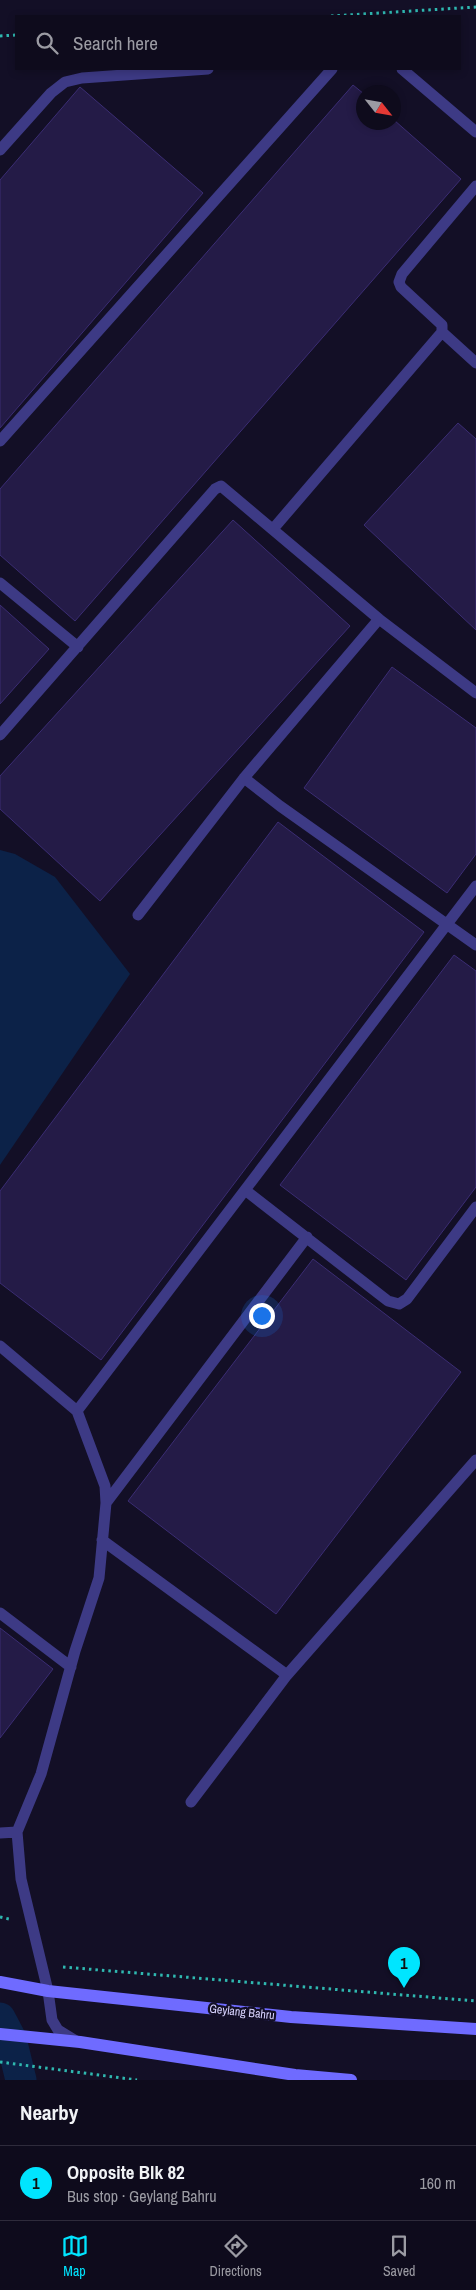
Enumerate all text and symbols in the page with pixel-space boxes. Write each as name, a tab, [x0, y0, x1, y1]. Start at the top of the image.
search box	[15, 15, 461, 70]
icon: search	[33, 29, 61, 57]
text: Search here	[73, 30, 158, 56]
north arrow	[356, 85, 401, 130]
your location	[249, 1303, 275, 1329]
pin: 1	[388, 1947, 420, 1988]
street label: Geylang Bahru	[209, 2001, 275, 2023]
text: Nearby	[20, 2098, 78, 2127]
text: Opposite Blk 82	[67, 2159, 185, 2185]
text: 1	[32, 2172, 40, 2194]
text: 160 m	[420, 2172, 456, 2194]
text: Bus stop · Geylang Bahru	[67, 2185, 217, 2207]
tab: Map	[61, 2232, 89, 2280]
tab: Directions	[210, 2232, 262, 2280]
tab: Saved	[383, 2232, 415, 2280]

